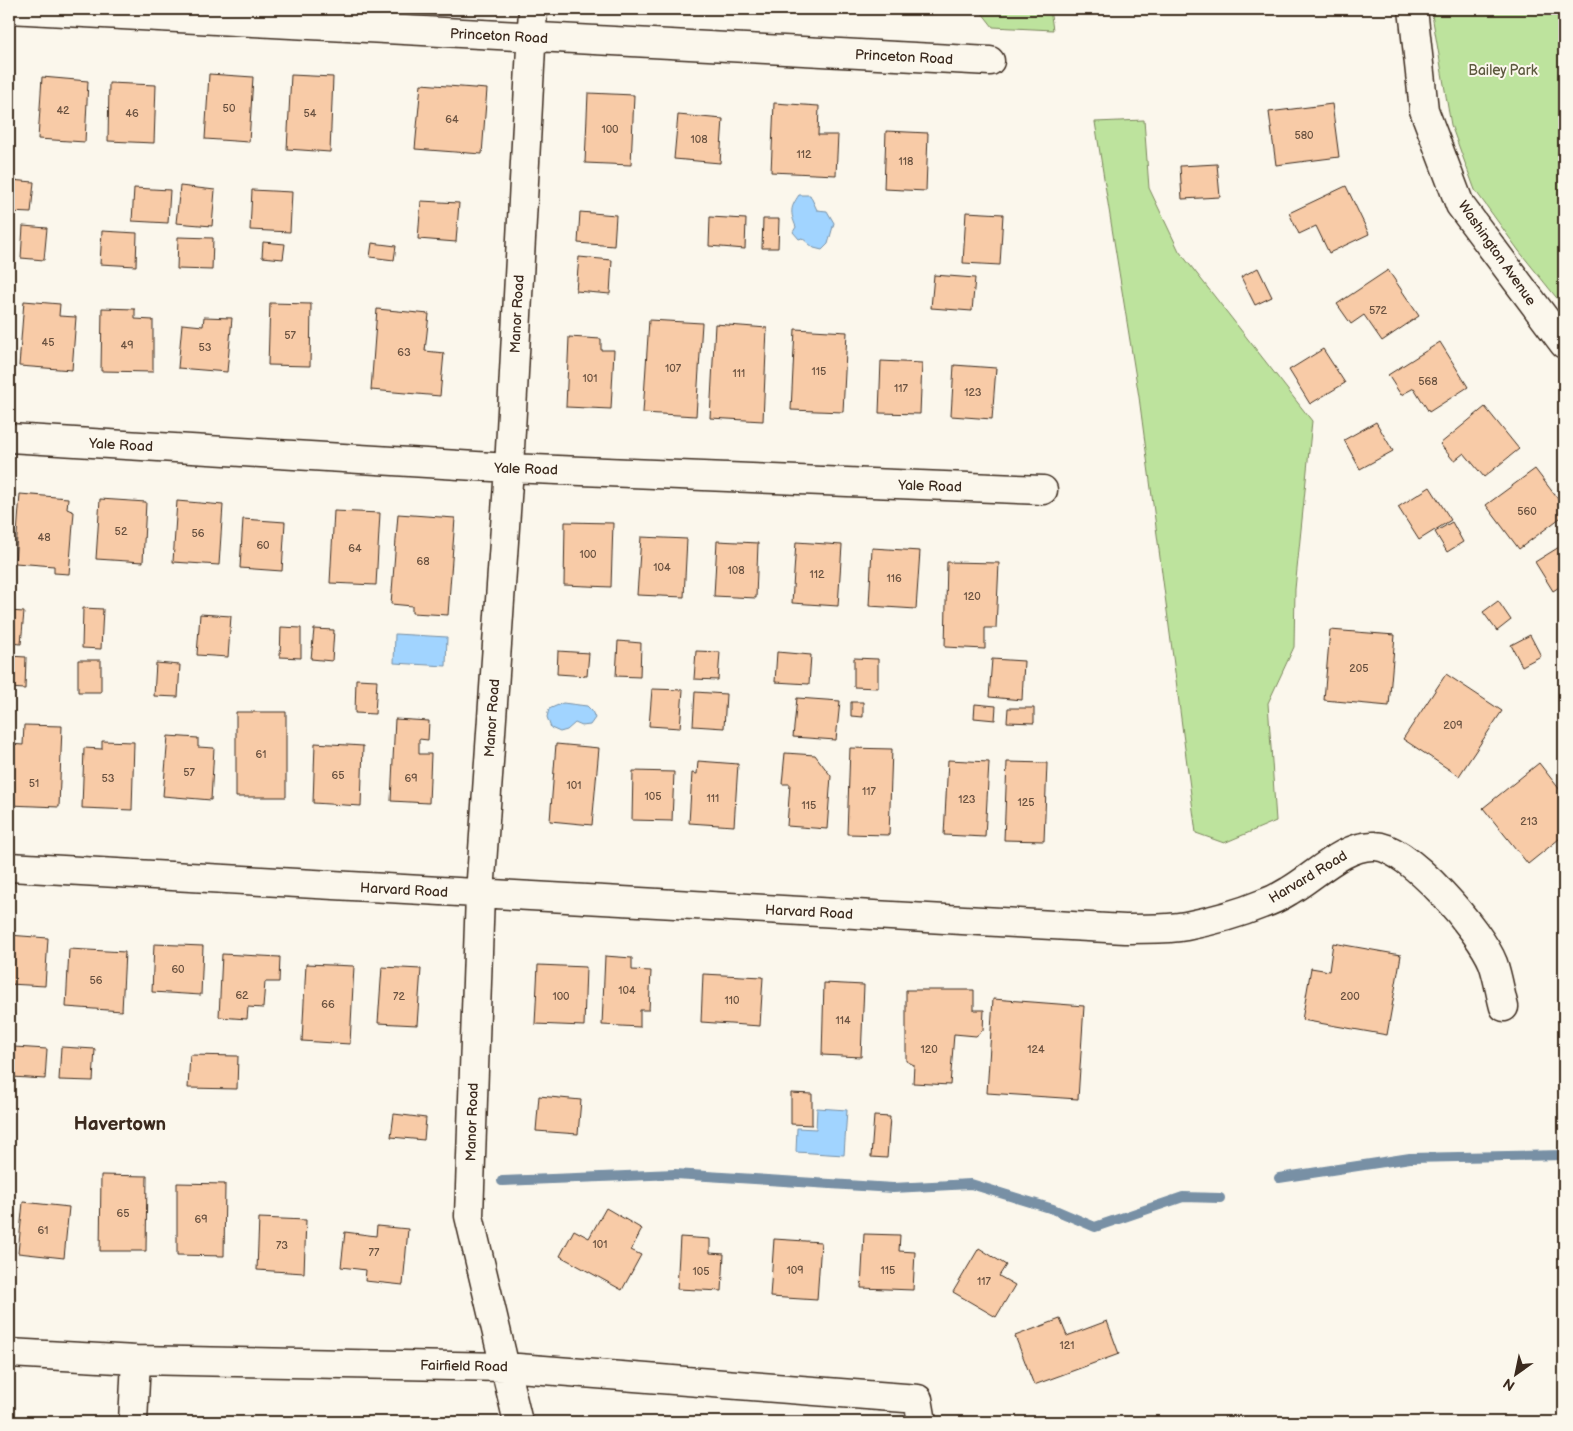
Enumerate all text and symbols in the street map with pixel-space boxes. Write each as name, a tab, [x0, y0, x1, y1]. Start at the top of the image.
street label: Princeton Road	[450, 25, 548, 47]
street label: Princeton Road	[855, 46, 953, 68]
park label: Bailey Park	[1468, 62, 1538, 79]
house number: 50	[223, 102, 236, 115]
house number: 42	[56, 104, 70, 117]
house number: 46	[125, 107, 139, 120]
house number: 54	[303, 107, 317, 120]
house number: 64	[445, 113, 459, 126]
house number: 100	[601, 123, 619, 136]
house number: 580	[1294, 129, 1314, 142]
house number: 108	[690, 133, 708, 146]
house number: 112	[796, 148, 812, 161]
house number: 118	[899, 155, 913, 168]
street label: Washington Avenue	[1454, 197, 1540, 309]
street label: Manor Road	[506, 274, 528, 354]
house number: 572	[1369, 304, 1388, 317]
house number: 57	[284, 329, 296, 342]
house number: 45	[41, 336, 55, 349]
house number: 49	[120, 339, 134, 352]
house number: 53	[198, 341, 212, 354]
house number: 63	[397, 346, 411, 359]
house number: 107	[665, 362, 682, 375]
house number: 115	[812, 365, 826, 378]
house number: 111	[733, 367, 745, 380]
house number: 101	[583, 372, 597, 385]
house number: 568	[1418, 375, 1438, 388]
house number: 117	[894, 382, 909, 395]
house number: 123	[964, 386, 982, 399]
street label: Yale Road	[88, 435, 153, 455]
street label: Yale Road	[493, 459, 558, 479]
street label: Yale Road	[897, 476, 962, 496]
house number: 560	[1517, 505, 1537, 518]
house number: 52	[115, 525, 128, 538]
house number: 56	[191, 527, 205, 540]
house number: 48	[37, 531, 51, 544]
house number: 60	[256, 539, 270, 552]
house number: 64	[348, 542, 362, 555]
house number: 100	[579, 548, 597, 561]
house number: 68	[416, 555, 430, 568]
house number: 104	[653, 561, 671, 574]
house number: 108	[727, 564, 745, 577]
house number: 112	[809, 568, 825, 581]
house number: 116	[886, 572, 902, 585]
house number: 120	[963, 590, 981, 603]
house number: 205	[1349, 662, 1369, 675]
street label: Manor Road	[481, 678, 503, 758]
house number: 209	[1443, 719, 1463, 732]
house number: 61	[256, 748, 266, 761]
house number: 57	[183, 766, 195, 779]
house number: 65	[331, 769, 345, 782]
house number: 53	[101, 772, 115, 785]
house number: 69	[404, 772, 418, 785]
house number: 51	[29, 777, 39, 790]
house number: 101	[567, 779, 581, 792]
house number: 117	[862, 785, 877, 798]
house number: 105	[644, 790, 662, 803]
house number: 111	[707, 792, 719, 805]
house number: 123	[958, 793, 976, 806]
house number: 125	[1017, 796, 1035, 809]
house number: 115	[802, 799, 816, 812]
house number: 213	[1520, 815, 1538, 828]
street label: Harvard Road	[1266, 847, 1350, 907]
street label: Harvard Road	[360, 879, 448, 901]
street label: Harvard Road	[765, 901, 853, 923]
house number: 60	[171, 963, 185, 976]
house number: 56	[89, 974, 103, 987]
house number: 104	[618, 984, 636, 997]
house number: 62	[235, 989, 249, 1002]
house number: 72	[393, 990, 405, 1003]
house number: 100	[552, 990, 570, 1003]
house number: 200	[1340, 990, 1360, 1003]
house number: 110	[725, 994, 740, 1007]
house number: 66	[321, 998, 335, 1011]
house number: 114	[835, 1014, 851, 1027]
house number: 120	[920, 1043, 938, 1056]
house number: 124	[1027, 1043, 1045, 1056]
street label: Manor Road	[462, 1082, 482, 1162]
district label: Havertown	[74, 1113, 166, 1136]
house number: 65	[116, 1207, 130, 1220]
house number: 69	[194, 1213, 208, 1226]
house number: 61	[38, 1224, 48, 1237]
house number: 101	[593, 1238, 607, 1251]
house number: 73	[276, 1239, 288, 1252]
house number: 77	[369, 1246, 380, 1259]
house number: 109	[786, 1264, 804, 1277]
house number: 115	[881, 1264, 895, 1277]
house number: 105	[692, 1265, 710, 1278]
house number: 117	[977, 1275, 992, 1288]
house number: 121	[1060, 1339, 1074, 1352]
north arrow	[1490, 1348, 1540, 1398]
street label: Fairfield Road	[420, 1357, 508, 1375]
text: N	[1500, 1374, 1518, 1394]

